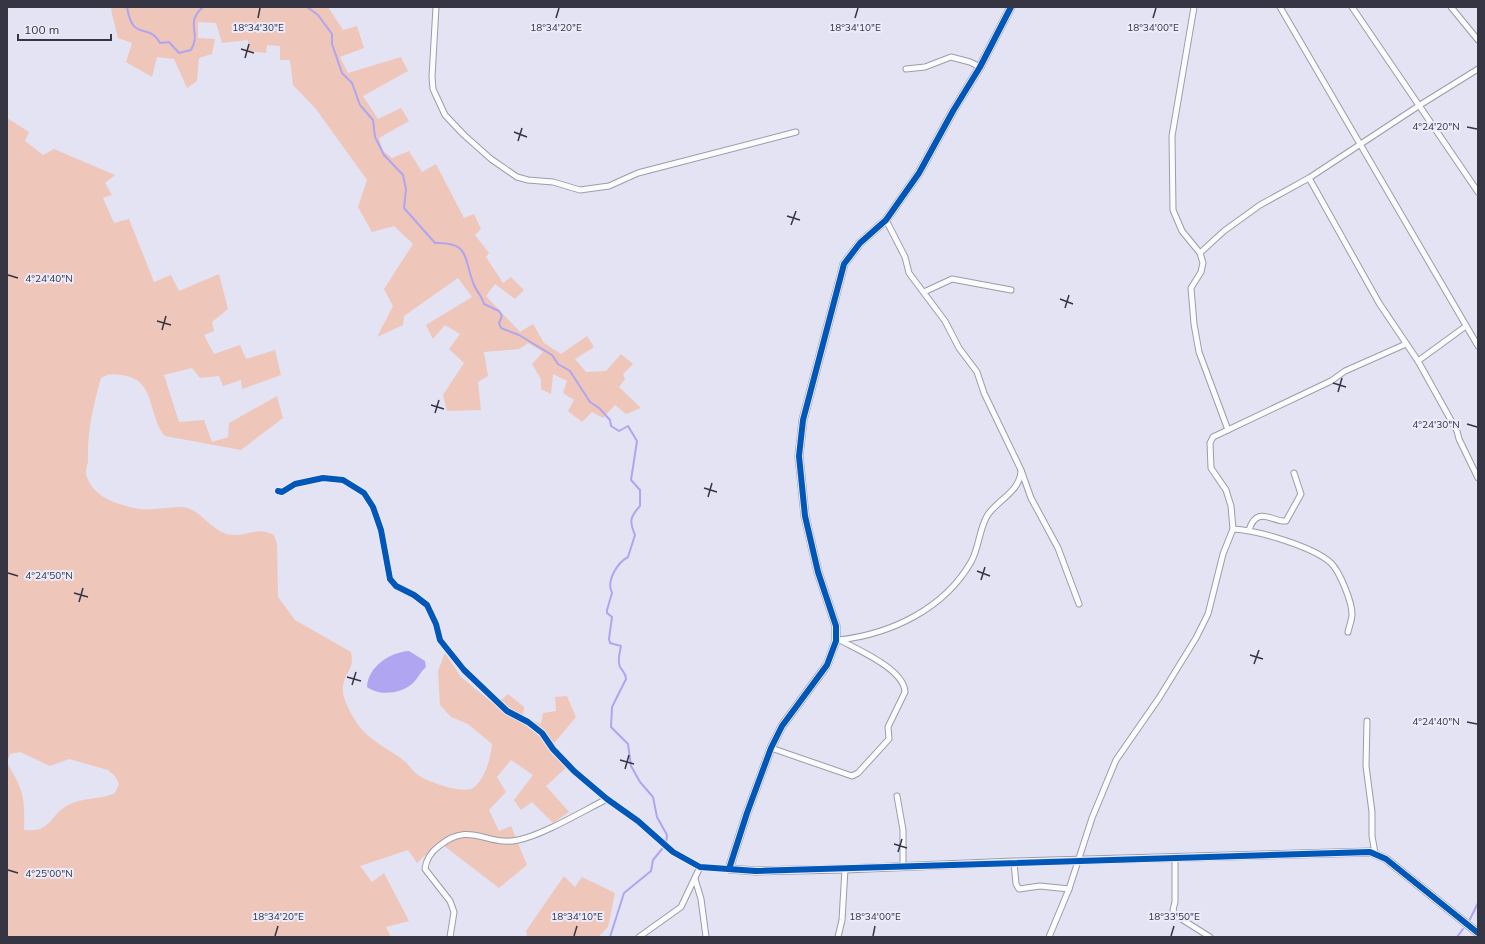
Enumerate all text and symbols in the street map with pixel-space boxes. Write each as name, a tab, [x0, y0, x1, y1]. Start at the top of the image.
scale bar	[18, 16, 111, 42]
text: 18°34'30"E	[232, 21, 284, 34]
text: 18°34'20"E	[530, 21, 582, 34]
text: 18°34'10"E	[829, 21, 881, 34]
text: 18°34'00"E	[1127, 21, 1179, 34]
text: 100 m	[24, 22, 59, 37]
text: 4°24'20"N	[1412, 120, 1460, 133]
text: 4°24'40"N	[25, 272, 73, 285]
text: 4°24'30"N	[1412, 418, 1460, 431]
text: 4°24'50"N	[25, 569, 73, 582]
text: 4°24'40"N	[1412, 715, 1460, 728]
text: 4°25'00"N	[25, 867, 73, 880]
text: 18°34'20"E	[252, 910, 304, 923]
text: 18°34'10"E	[551, 910, 603, 923]
text: 18°34'00"E	[849, 910, 901, 923]
text: 18°33'50"E	[1148, 910, 1200, 923]

